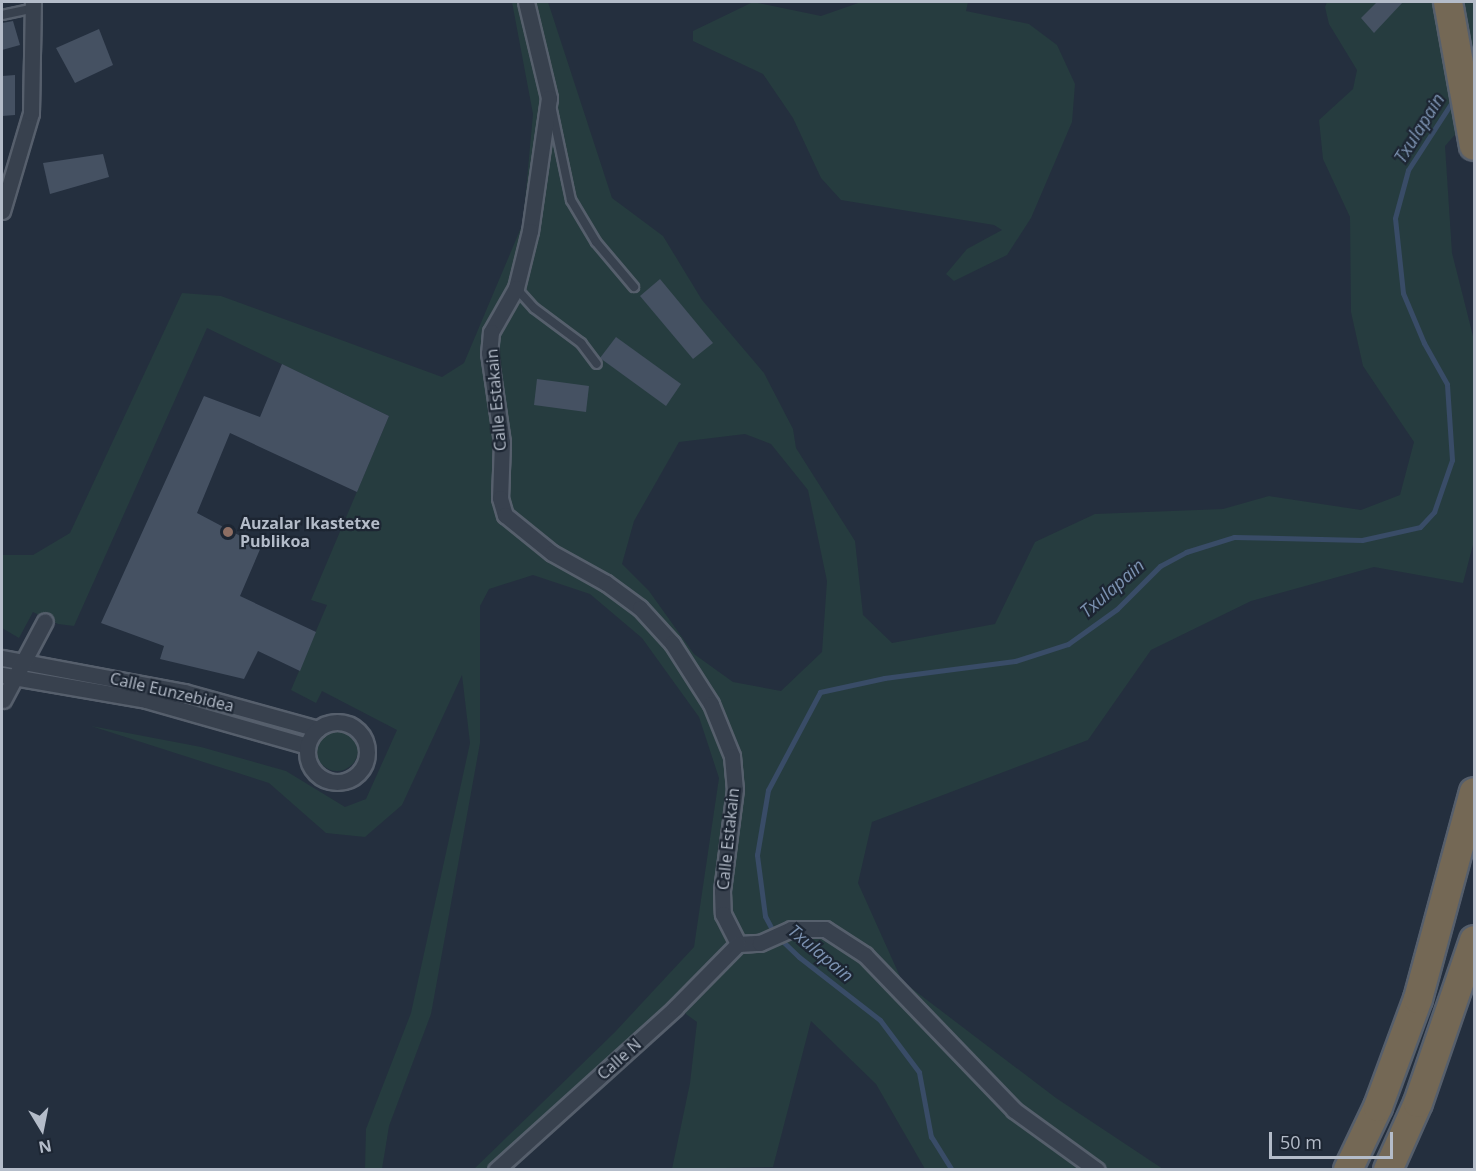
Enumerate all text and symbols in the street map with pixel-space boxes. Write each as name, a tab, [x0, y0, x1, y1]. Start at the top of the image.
water label: Txulapain	[1389, 89, 1449, 167]
street label: Calle Estakain	[482, 348, 510, 452]
place label: Auzalar Ikastetxe Publikoa	[240, 513, 380, 551]
marker: Auzalar Ikastetxe Publikoa	[221, 525, 235, 539]
water label: Txulapain	[1075, 554, 1149, 622]
street label: Calle Eunzebidea	[108, 668, 236, 716]
street label: Calle Estakain	[713, 787, 743, 891]
water label: Txulapain	[784, 920, 858, 986]
street label: Calle N	[593, 1034, 645, 1084]
north arrow	[12, 1099, 72, 1159]
scale bar	[1272, 1120, 1396, 1158]
text: 50 m	[1280, 1130, 1322, 1154]
text: N	[37, 1135, 53, 1159]

